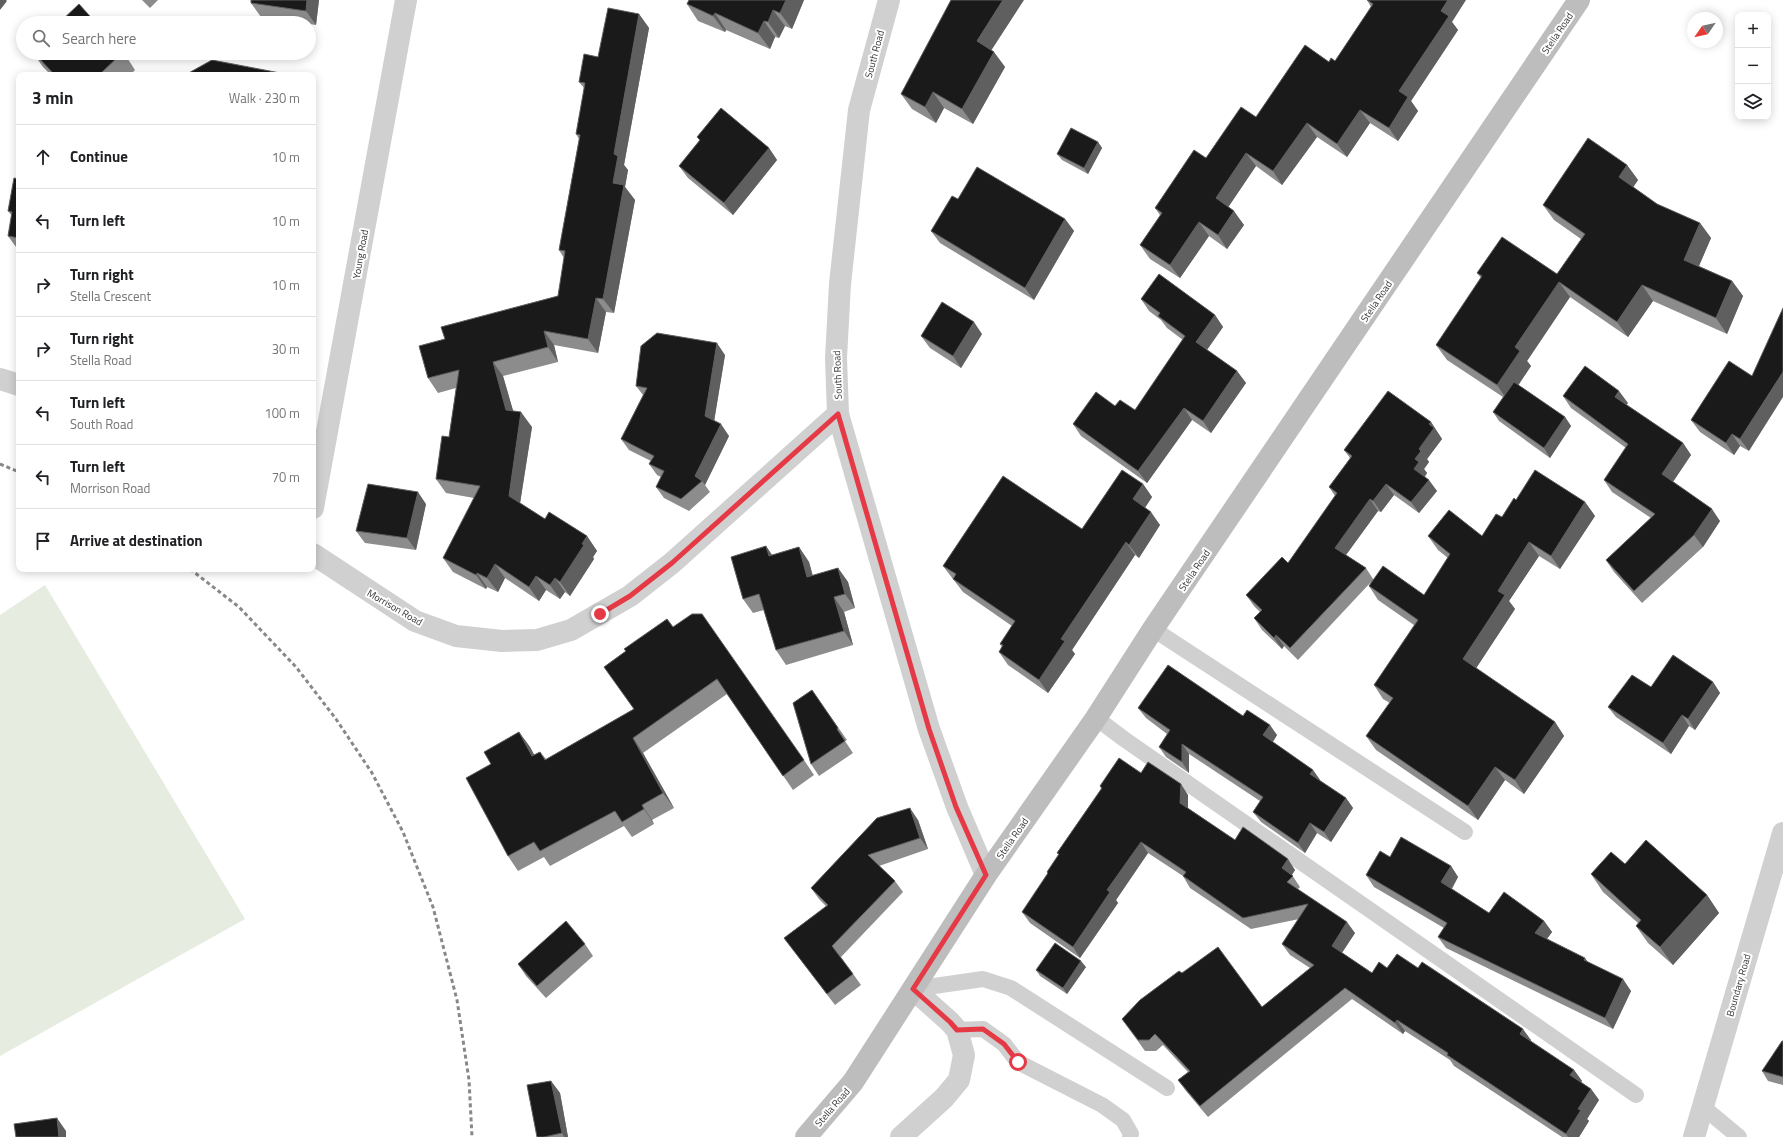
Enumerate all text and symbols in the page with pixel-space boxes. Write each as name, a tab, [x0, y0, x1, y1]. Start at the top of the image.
street label: Stella Road	[1538, 9, 1577, 57]
north arrow	[1687, 12, 1723, 48]
map controls	[1735, 12, 1771, 120]
button: +	[1735, 12, 1771, 48]
search box	[16, 16, 316, 60]
icon: search	[30, 27, 52, 49]
text: Search here	[62, 27, 136, 50]
street label: South Road	[861, 29, 888, 80]
button: −	[1735, 48, 1771, 84]
button: layers	[1735, 84, 1771, 120]
text: 3 min	[32, 85, 73, 111]
text: Walk · 230 m	[229, 88, 300, 108]
text: Continue	[70, 145, 128, 168]
icon: ahead	[32, 146, 54, 168]
text: 10 m	[272, 147, 300, 167]
text: Turn left	[70, 209, 125, 232]
icon: left	[32, 210, 54, 232]
text: 10 m	[272, 211, 300, 231]
street label: Young Road	[349, 228, 372, 280]
text: Turn right	[70, 263, 134, 286]
icon: right	[32, 274, 54, 296]
text: 10 m	[272, 275, 300, 295]
street label: Stella Road	[1357, 277, 1396, 325]
text: Stella Crescent	[70, 286, 151, 306]
text: Turn right	[70, 327, 134, 350]
icon: right	[32, 338, 54, 360]
text: 30 m	[272, 339, 300, 359]
text: Stella Road	[70, 350, 132, 370]
street label: South Road	[829, 350, 846, 400]
text: Turn left	[70, 391, 125, 414]
icon: left	[32, 402, 54, 424]
text: 100 m	[264, 403, 300, 423]
text: South Road	[70, 414, 133, 434]
text: Turn left	[70, 455, 125, 478]
icon: left	[32, 466, 54, 488]
text: 70 m	[272, 467, 300, 487]
text: Morrison Road	[70, 478, 150, 498]
text: Arrive at destination	[70, 529, 203, 552]
icon: arrive	[32, 530, 54, 552]
street label: Stella Road	[1175, 546, 1214, 594]
street label: Morrison Road	[364, 585, 425, 629]
route end	[591, 605, 609, 623]
street label: Stella Road	[993, 815, 1032, 862]
street label: Boundary Road	[1722, 952, 1755, 1018]
route start	[1009, 1053, 1027, 1071]
street label: Stella Road	[811, 1085, 854, 1130]

